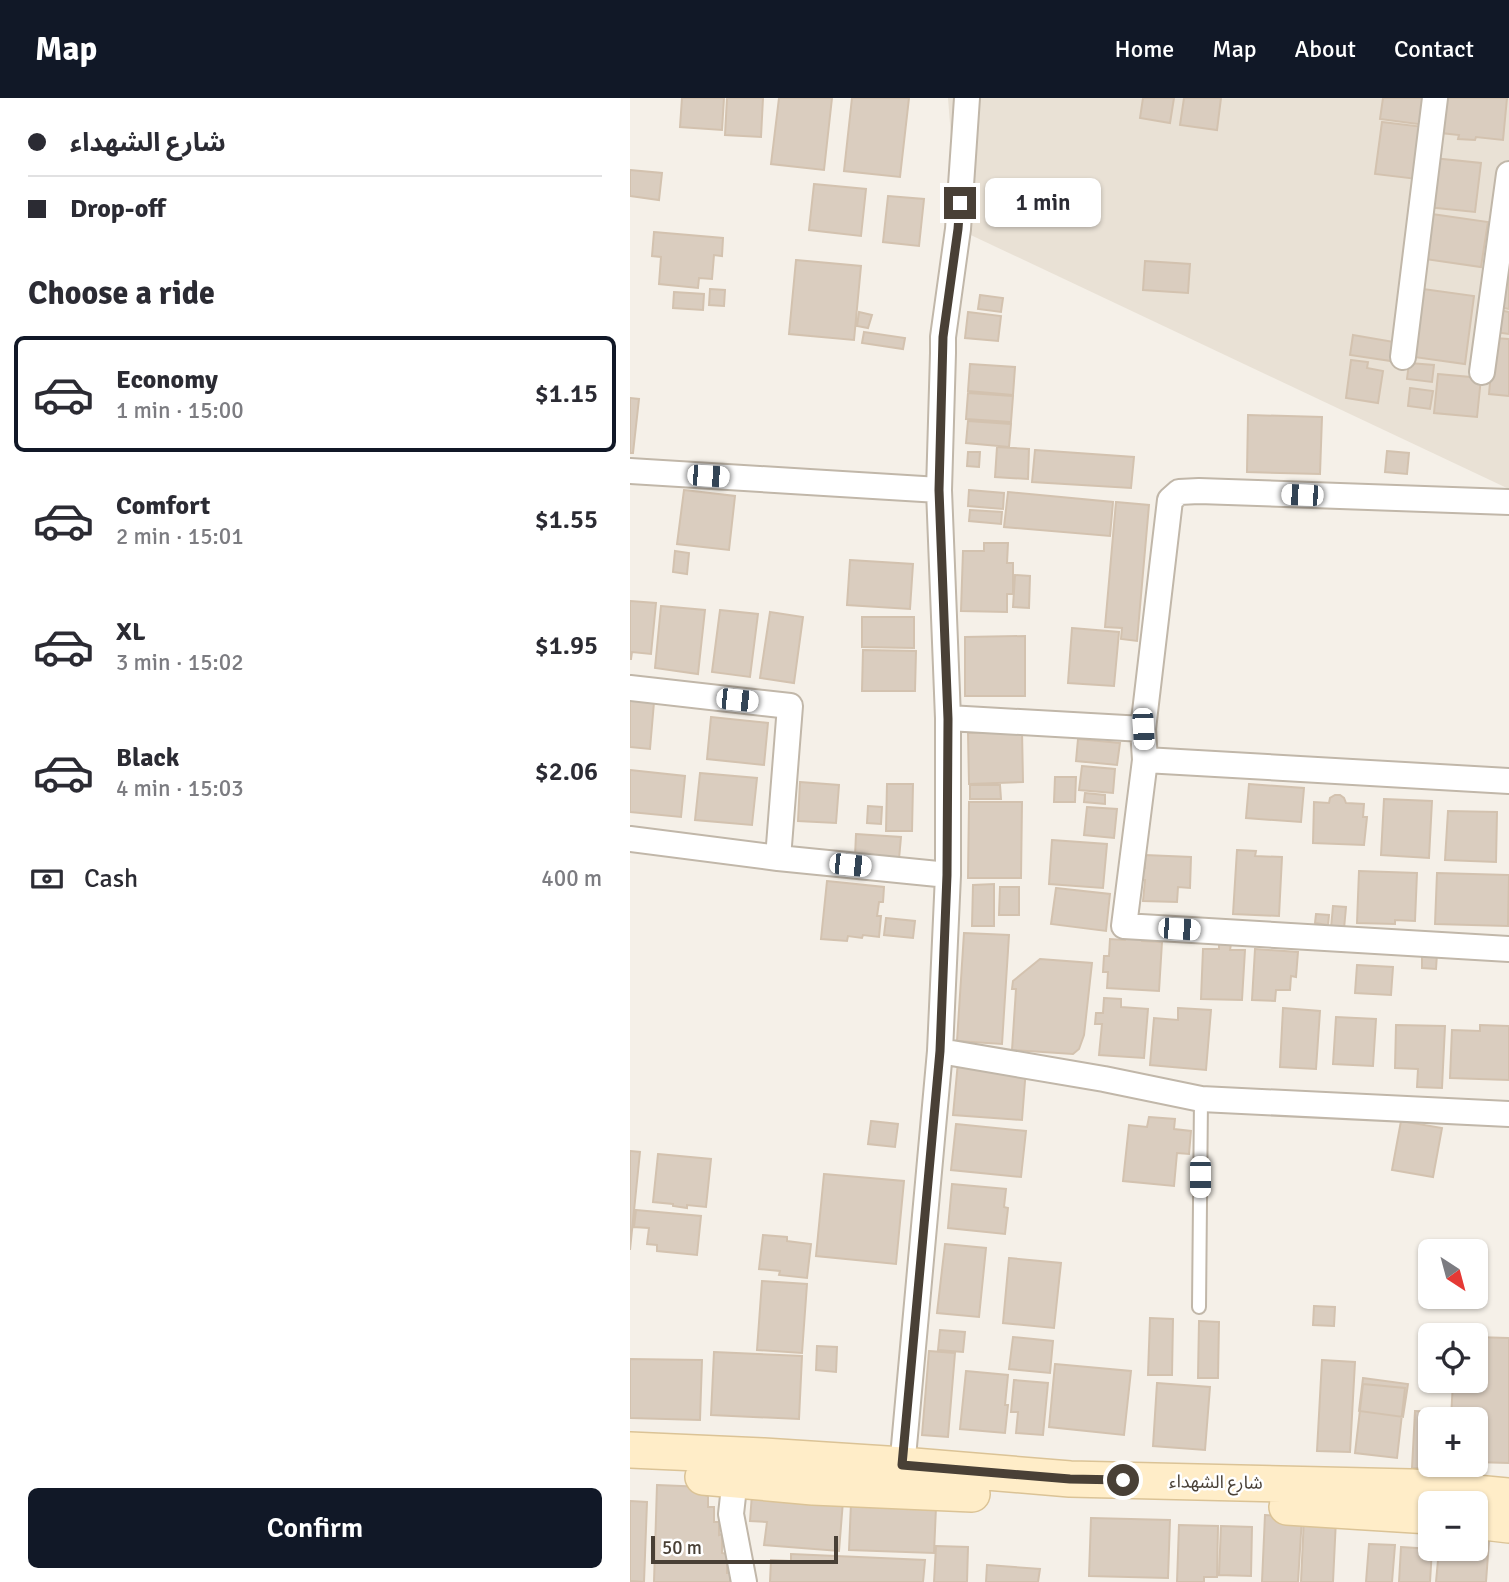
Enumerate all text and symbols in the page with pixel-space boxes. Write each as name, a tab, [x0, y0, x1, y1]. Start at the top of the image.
text: Map	[35, 29, 97, 70]
text: Home	[1114, 34, 1174, 64]
text: Map	[1212, 34, 1257, 64]
text: About	[1295, 34, 1356, 64]
text: Contact	[1394, 34, 1474, 64]
text: شارع الشهداء	[70, 127, 226, 159]
callout: 1 min	[984, 178, 1100, 228]
route end	[944, 187, 976, 219]
text: 1 min	[1015, 188, 1071, 217]
text: Drop-off	[70, 193, 166, 225]
text: Choose a ride	[28, 274, 215, 313]
icon: car	[32, 363, 95, 426]
text: Economy	[116, 364, 218, 396]
text: $1.15	[535, 378, 598, 410]
text: 1 min · 15:00	[116, 396, 244, 425]
car	[687, 464, 730, 488]
car	[1281, 484, 1324, 506]
icon: car	[32, 489, 95, 552]
text: Comfort	[116, 490, 210, 522]
text: $1.55	[535, 504, 598, 536]
text: 2 min · 15:01	[116, 522, 244, 551]
icon: car	[32, 615, 95, 678]
text: XL	[116, 616, 146, 648]
text: $1.95	[535, 630, 598, 662]
text: 3 min · 15:02	[116, 648, 244, 677]
car	[716, 687, 759, 713]
car	[1132, 707, 1155, 751]
icon: car	[32, 741, 95, 804]
text: Black	[116, 742, 179, 774]
text: $2.06	[535, 756, 598, 788]
text: 4 min · 15:03	[116, 774, 244, 803]
car	[829, 852, 872, 878]
icon: cash	[28, 860, 66, 898]
text: Cash	[84, 863, 138, 895]
text: 400 m	[541, 864, 602, 893]
car	[1158, 917, 1201, 941]
car	[1190, 1156, 1211, 1198]
north arrow	[1418, 1239, 1488, 1309]
map controls	[1418, 1239, 1488, 1561]
button: locate	[1418, 1323, 1488, 1393]
button: +	[1418, 1407, 1488, 1477]
route start	[1107, 1464, 1139, 1496]
street label: شارع الشهداء	[1169, 1470, 1263, 1497]
button: Confirm	[28, 1488, 602, 1568]
button: −	[1418, 1491, 1488, 1561]
scale bar	[651, 1533, 838, 1565]
text: 50 m	[662, 1536, 702, 1560]

